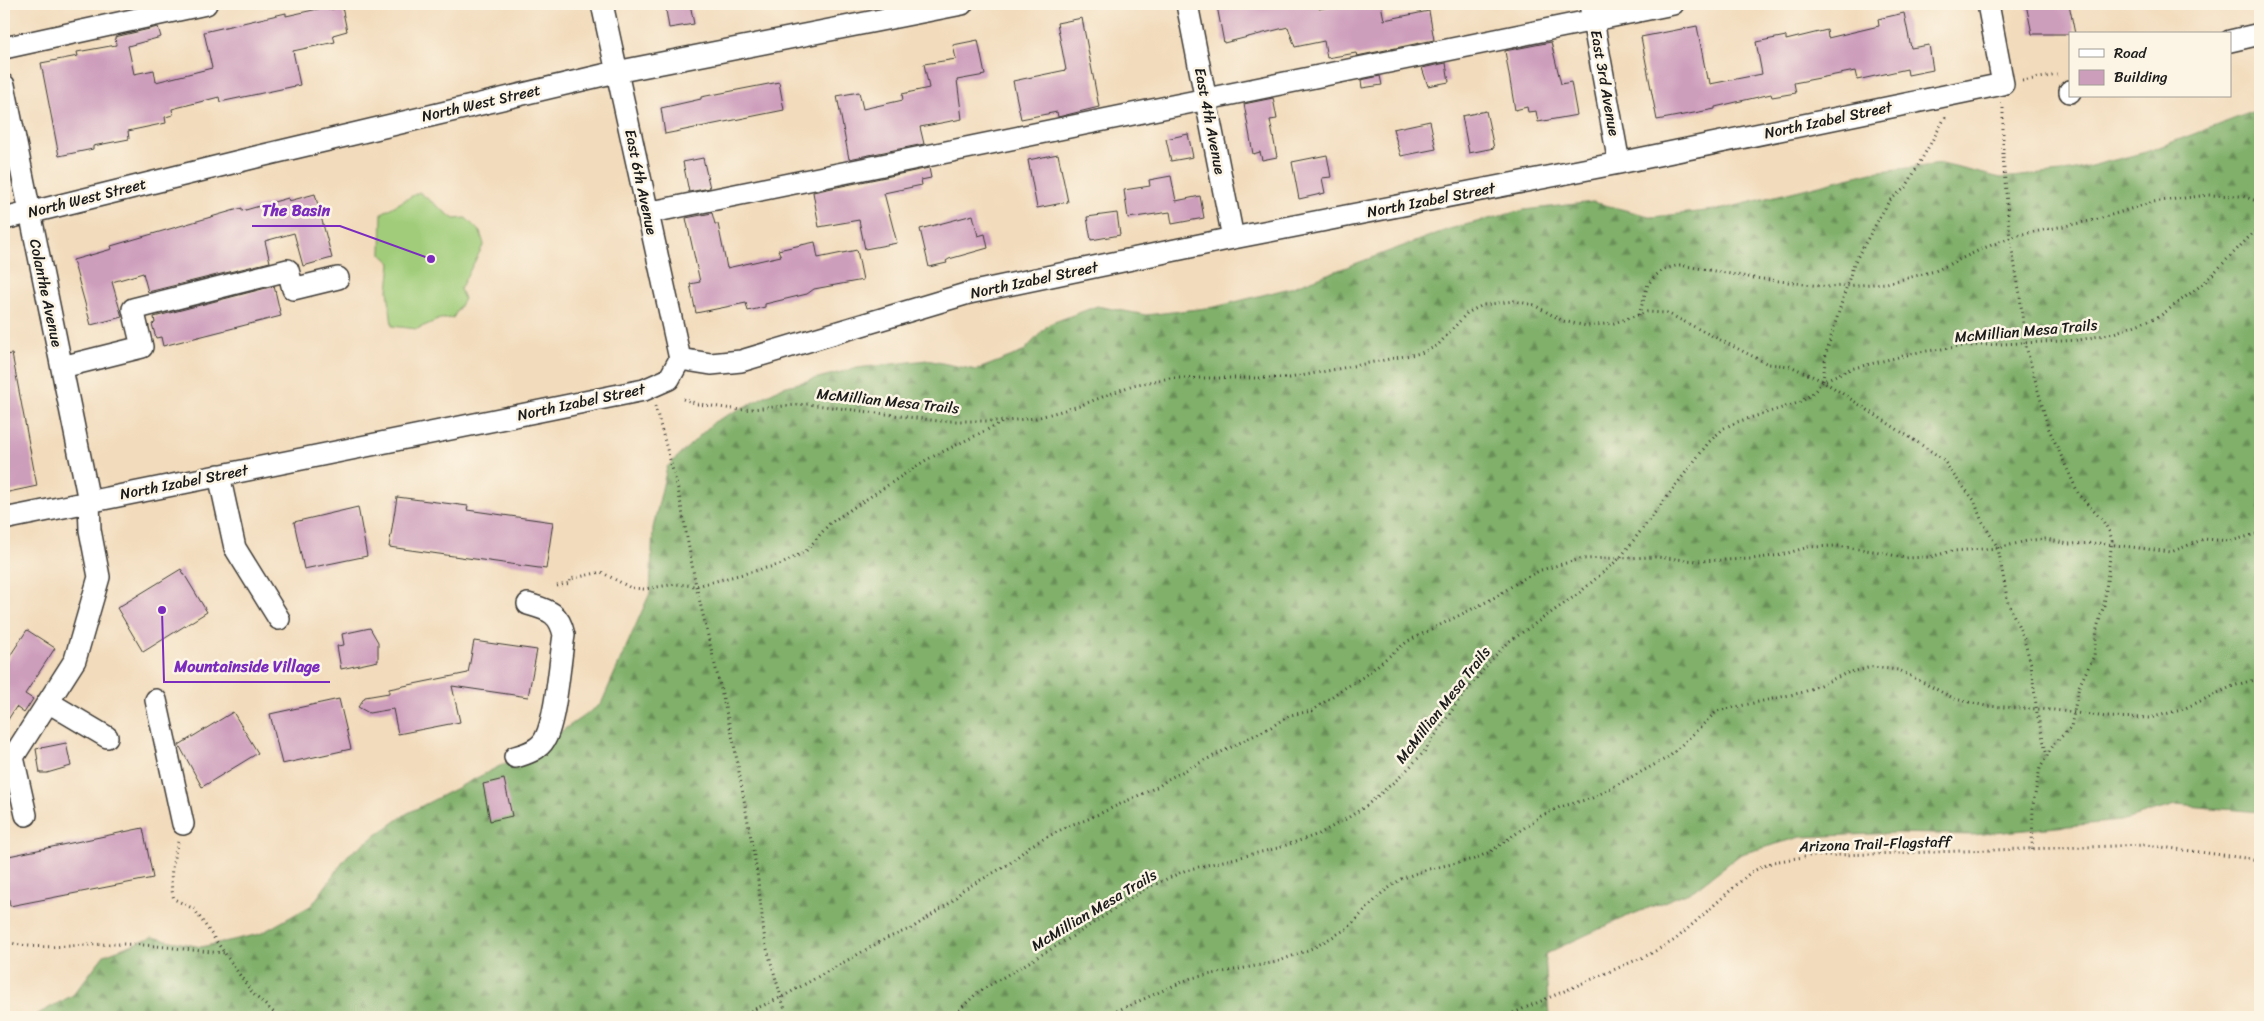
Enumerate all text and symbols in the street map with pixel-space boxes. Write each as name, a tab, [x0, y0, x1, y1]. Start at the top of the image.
street label: East 3rd Avenue	[1583, 28, 1627, 138]
legend	[2069, 32, 2232, 98]
text: Road	[2114, 40, 2147, 66]
text: Building	[2114, 64, 2168, 90]
street label: East 4th Avenue	[1187, 65, 1233, 177]
street label: North West Street	[419, 77, 544, 129]
street label: North Izabel Street	[1762, 94, 1895, 146]
street label: East 6th Avenue	[617, 127, 665, 237]
street label: North West Street	[25, 171, 150, 225]
street label: North Izabel Street	[1365, 175, 1498, 225]
callout: The Basin	[252, 195, 340, 226]
text: The Basin	[262, 196, 331, 225]
street label: Colanthe Avenue	[22, 237, 70, 349]
street label: North Izabel Street	[968, 254, 1101, 306]
street label: McMillian Mesa Trails	[1954, 312, 2099, 350]
street label: North Izabel Street	[515, 376, 648, 428]
street label: McMillian Mesa Trails	[815, 381, 961, 421]
street label: North Izabel Street	[118, 457, 251, 507]
street label: McMillian Mesa Trails	[1389, 640, 1497, 769]
callout: Mountainside Village	[164, 651, 330, 682]
text: Mountainside Village	[173, 652, 320, 681]
street label: Arizona Trail-Flagstaff	[1798, 828, 1954, 860]
street label: McMillian Mesa Trails	[1026, 862, 1162, 958]

